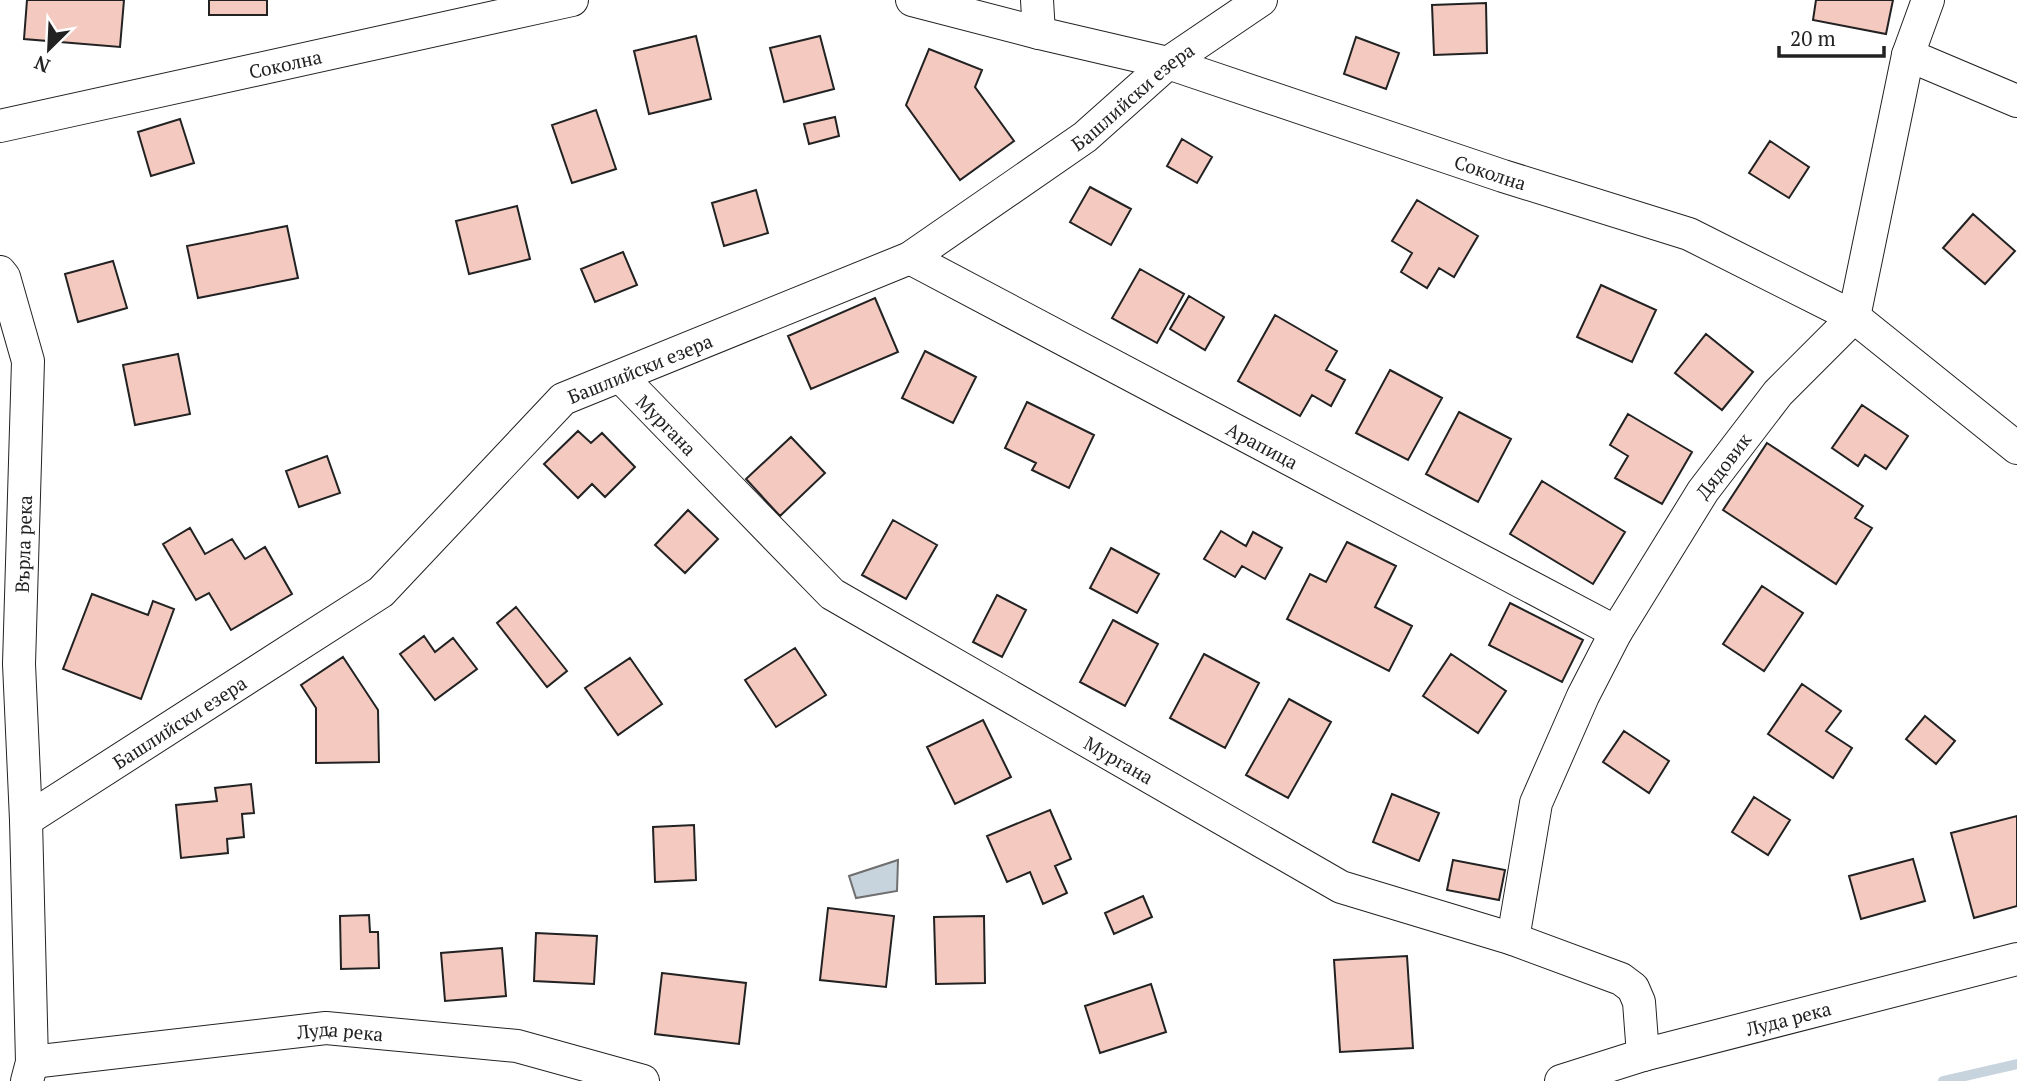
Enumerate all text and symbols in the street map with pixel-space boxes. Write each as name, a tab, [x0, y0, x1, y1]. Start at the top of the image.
north arrow	[14, 14, 84, 84]
scale bar	[1779, 14, 1884, 58]
text: 20 m	[1790, 24, 1836, 52]
street label: Башлийски езера	[1066, 36, 1199, 156]
street label: Соколна	[246, 43, 324, 83]
text: N	[30, 50, 54, 79]
street label: Соколна	[1451, 148, 1530, 195]
street label: Башлийски езера	[564, 327, 716, 408]
street label: Мургана	[632, 388, 703, 461]
street label: Арапица	[1222, 416, 1303, 474]
street label: Дядовик	[1690, 427, 1756, 503]
street label: Върла река	[9, 494, 37, 593]
street label: Башлийски езера	[107, 669, 251, 774]
street label: Мургана	[1080, 730, 1159, 789]
street label: Луда река	[1742, 995, 1834, 1041]
street label: Луда река	[294, 1015, 385, 1046]

